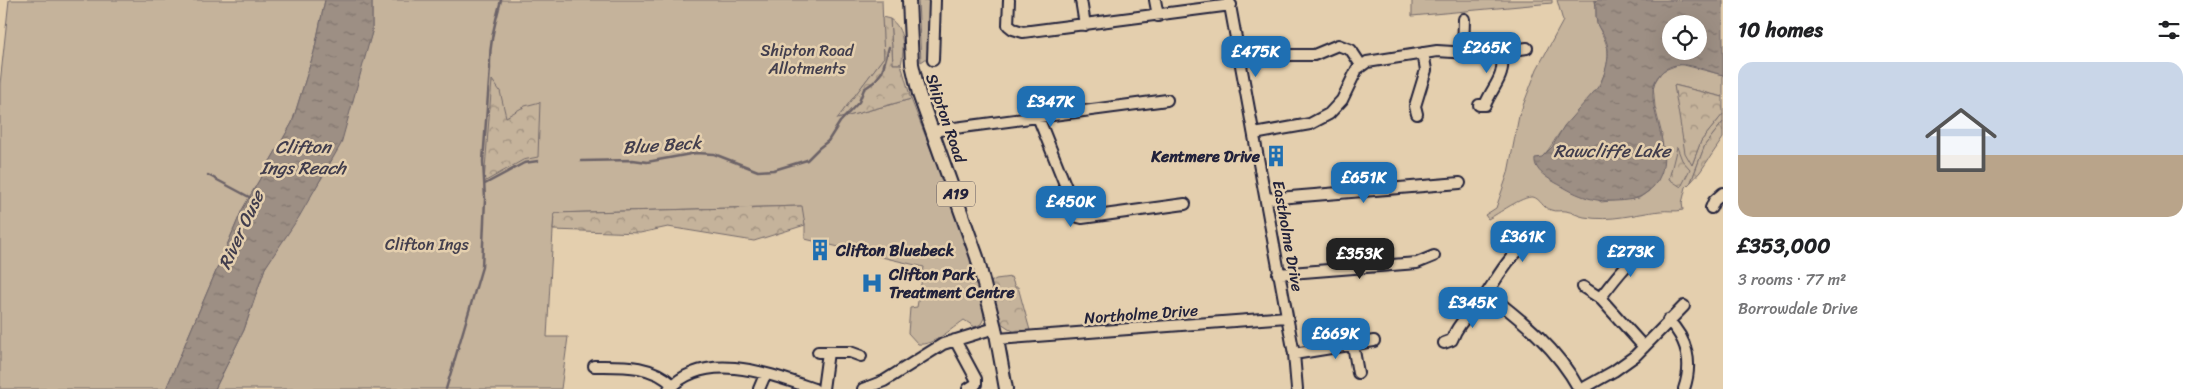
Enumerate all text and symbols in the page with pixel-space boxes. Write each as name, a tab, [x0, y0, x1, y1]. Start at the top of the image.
text: 10 homes	[1738, 11, 1823, 49]
map controls	[1662, 15, 1707, 60]
button: locate	[1662, 15, 1707, 60]
icon: filters	[2155, 16, 2183, 44]
pin: £265K	[1452, 32, 1522, 74]
text: £265K	[1464, 33, 1510, 62]
park label: Shipton Road Allotments	[761, 36, 855, 83]
pin: £475K	[1221, 36, 1291, 78]
text: £475K	[1232, 37, 1280, 66]
street label: Shipton Road	[917, 69, 975, 168]
pin: £347K	[1016, 86, 1086, 128]
text: £347K	[1028, 87, 1074, 116]
icon: home	[1916, 95, 2006, 185]
water label: Blue Beck	[622, 126, 704, 164]
water label: Clifton Ings Reach	[259, 131, 347, 184]
water label: Rawcliffe Lake	[1554, 135, 1672, 167]
place label: Kentmere Drive	[1150, 142, 1261, 171]
building icon: Kentmere Drive	[1263, 143, 1289, 169]
pin: £651K	[1329, 162, 1399, 204]
text: £651K	[1342, 163, 1386, 192]
street label: Eastholme Drive	[1264, 178, 1312, 294]
road number: A19	[937, 182, 975, 206]
water label: River Ouse	[209, 184, 274, 275]
pin: £450K	[1036, 186, 1106, 228]
text: £450K	[1047, 187, 1095, 216]
pin: £361K	[1488, 220, 1558, 263]
text: £361K	[1502, 222, 1544, 251]
text: £353,000	[1738, 227, 1830, 265]
park label: Clifton Ings	[385, 230, 470, 259]
place label: Clifton Bluebeck	[835, 236, 955, 265]
pin: £273K	[1596, 236, 1666, 278]
building icon: Clifton Bluebeck	[807, 237, 833, 263]
text: £273K	[1608, 237, 1654, 266]
pin: £353K	[1325, 238, 1395, 280]
text: £353K	[1337, 239, 1383, 268]
place label: Clifton Park Treatment Centre	[888, 260, 1015, 307]
text: 3 rooms · 77 m²	[1738, 265, 1846, 294]
hospital icon: Clifton Park Treatment Centre	[859, 270, 885, 296]
pin: £345K	[1438, 286, 1508, 329]
text: £345K	[1450, 288, 1496, 317]
text: Borrowdale Drive	[1738, 294, 1858, 323]
street label: Northolme Drive	[1083, 296, 1199, 332]
pin: £669K	[1301, 318, 1371, 360]
text: £669K	[1313, 319, 1359, 348]

